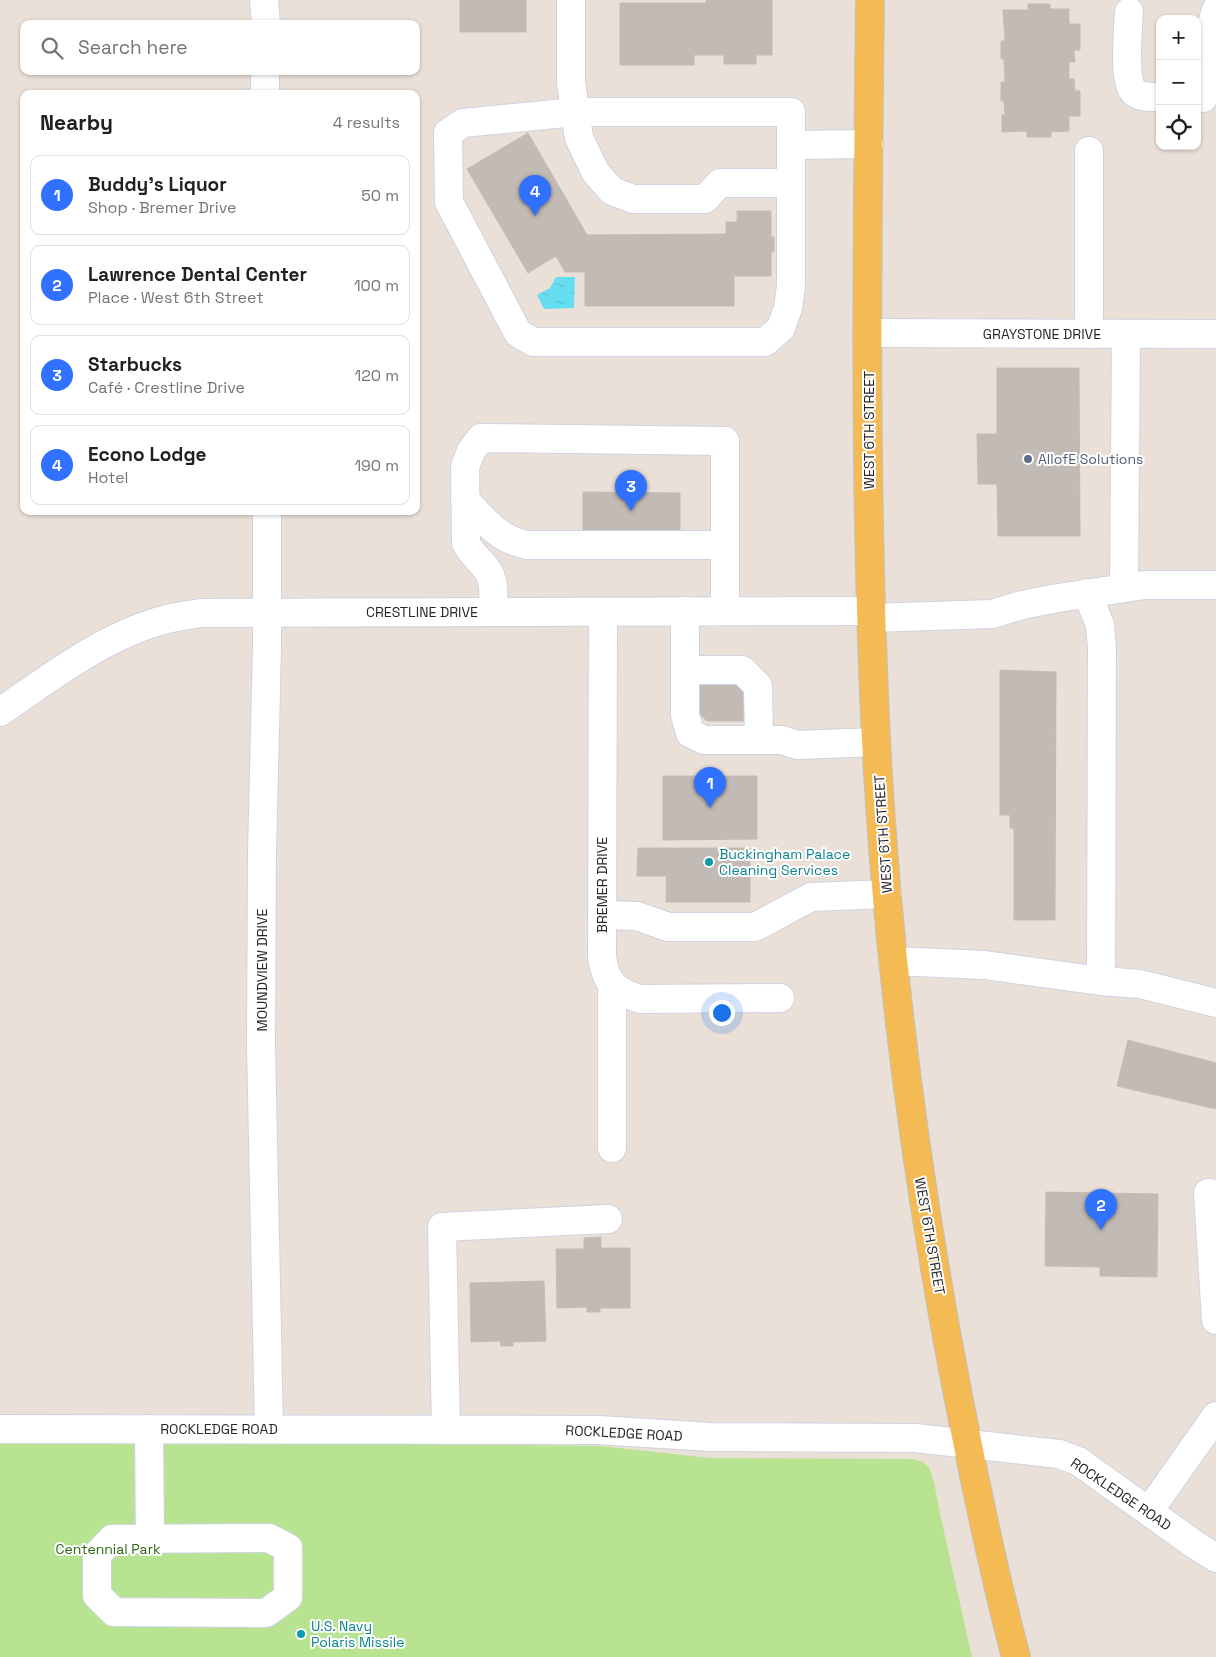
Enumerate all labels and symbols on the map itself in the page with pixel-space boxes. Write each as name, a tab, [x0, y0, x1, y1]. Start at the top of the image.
pin: 4	[519, 175, 551, 216]
street label: GRAYSTONE DRIVE	[983, 325, 1101, 343]
street label: WEST 6TH STREET	[860, 371, 878, 489]
place label: AllofE Solutions	[1038, 450, 1143, 468]
marker: AllofE Solutions	[1022, 453, 1034, 465]
pin: 3	[615, 470, 647, 511]
street label: CRESTLINE DRIVE	[366, 603, 478, 621]
pin: 1	[694, 767, 726, 808]
street label: WEST 6TH STREET	[870, 774, 896, 894]
street label: BREMER DRIVE	[593, 837, 611, 933]
place label: Buckingham Palace Cleaning Services	[719, 845, 850, 879]
marker: Buckingham Palace Cleaning Services	[703, 856, 715, 868]
street label: MOUNDVIEW DRIVE	[253, 908, 271, 1031]
your location	[709, 1000, 735, 1026]
street label: WEST 6TH STREET	[911, 1176, 949, 1296]
pin: 2	[1085, 1189, 1117, 1230]
street label: ROCKLEDGE ROAD	[160, 1420, 278, 1438]
street label: ROCKLEDGE ROAD	[565, 1421, 683, 1445]
street label: ROCKLEDGE ROAD	[1067, 1454, 1175, 1534]
park label: Centennial Park	[56, 1540, 161, 1558]
place label: U.S. Navy Polaris Missile	[311, 1617, 404, 1651]
marker: U.S. Navy Polaris Missile	[295, 1628, 307, 1640]

